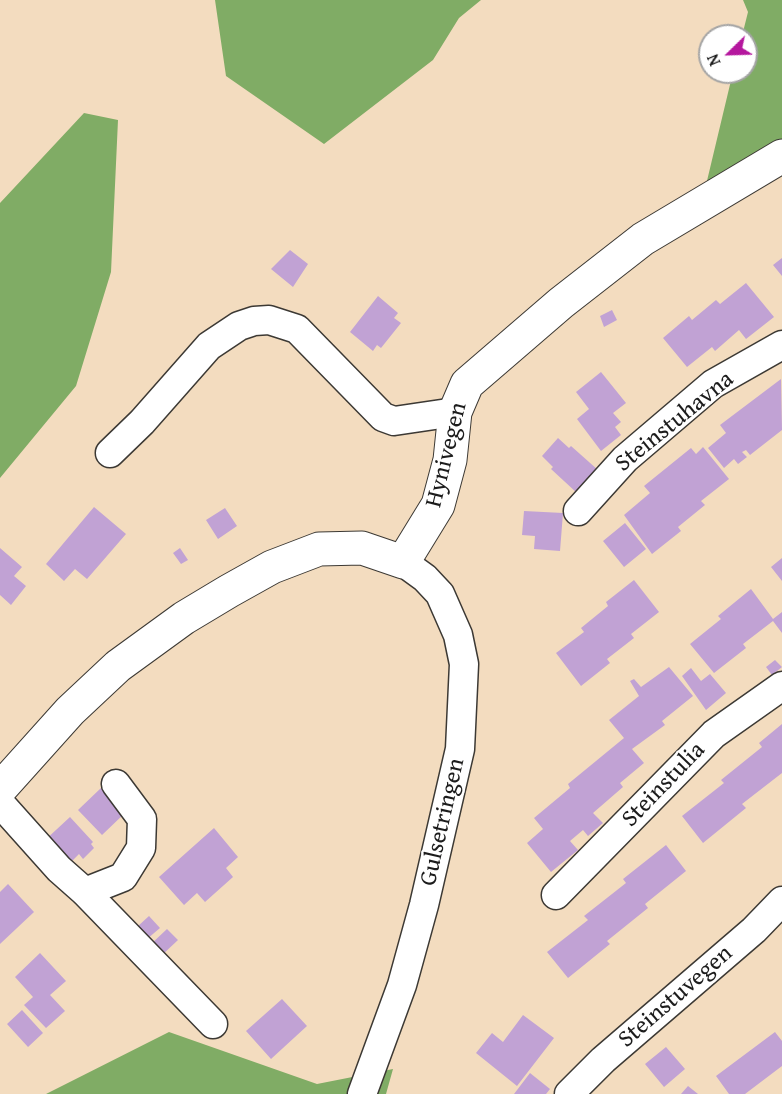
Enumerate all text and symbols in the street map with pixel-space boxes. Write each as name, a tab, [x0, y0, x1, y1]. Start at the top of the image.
north arrow	[698, 24, 758, 84]
text: N	[700, 51, 726, 70]
street label: Steinstuhavna	[610, 366, 740, 478]
street label: Hynivegen	[420, 399, 474, 511]
street label: Steinstulia	[616, 736, 712, 834]
street label: Gulsetringen	[414, 755, 472, 889]
street label: Steinstuvegen	[613, 940, 739, 1054]

